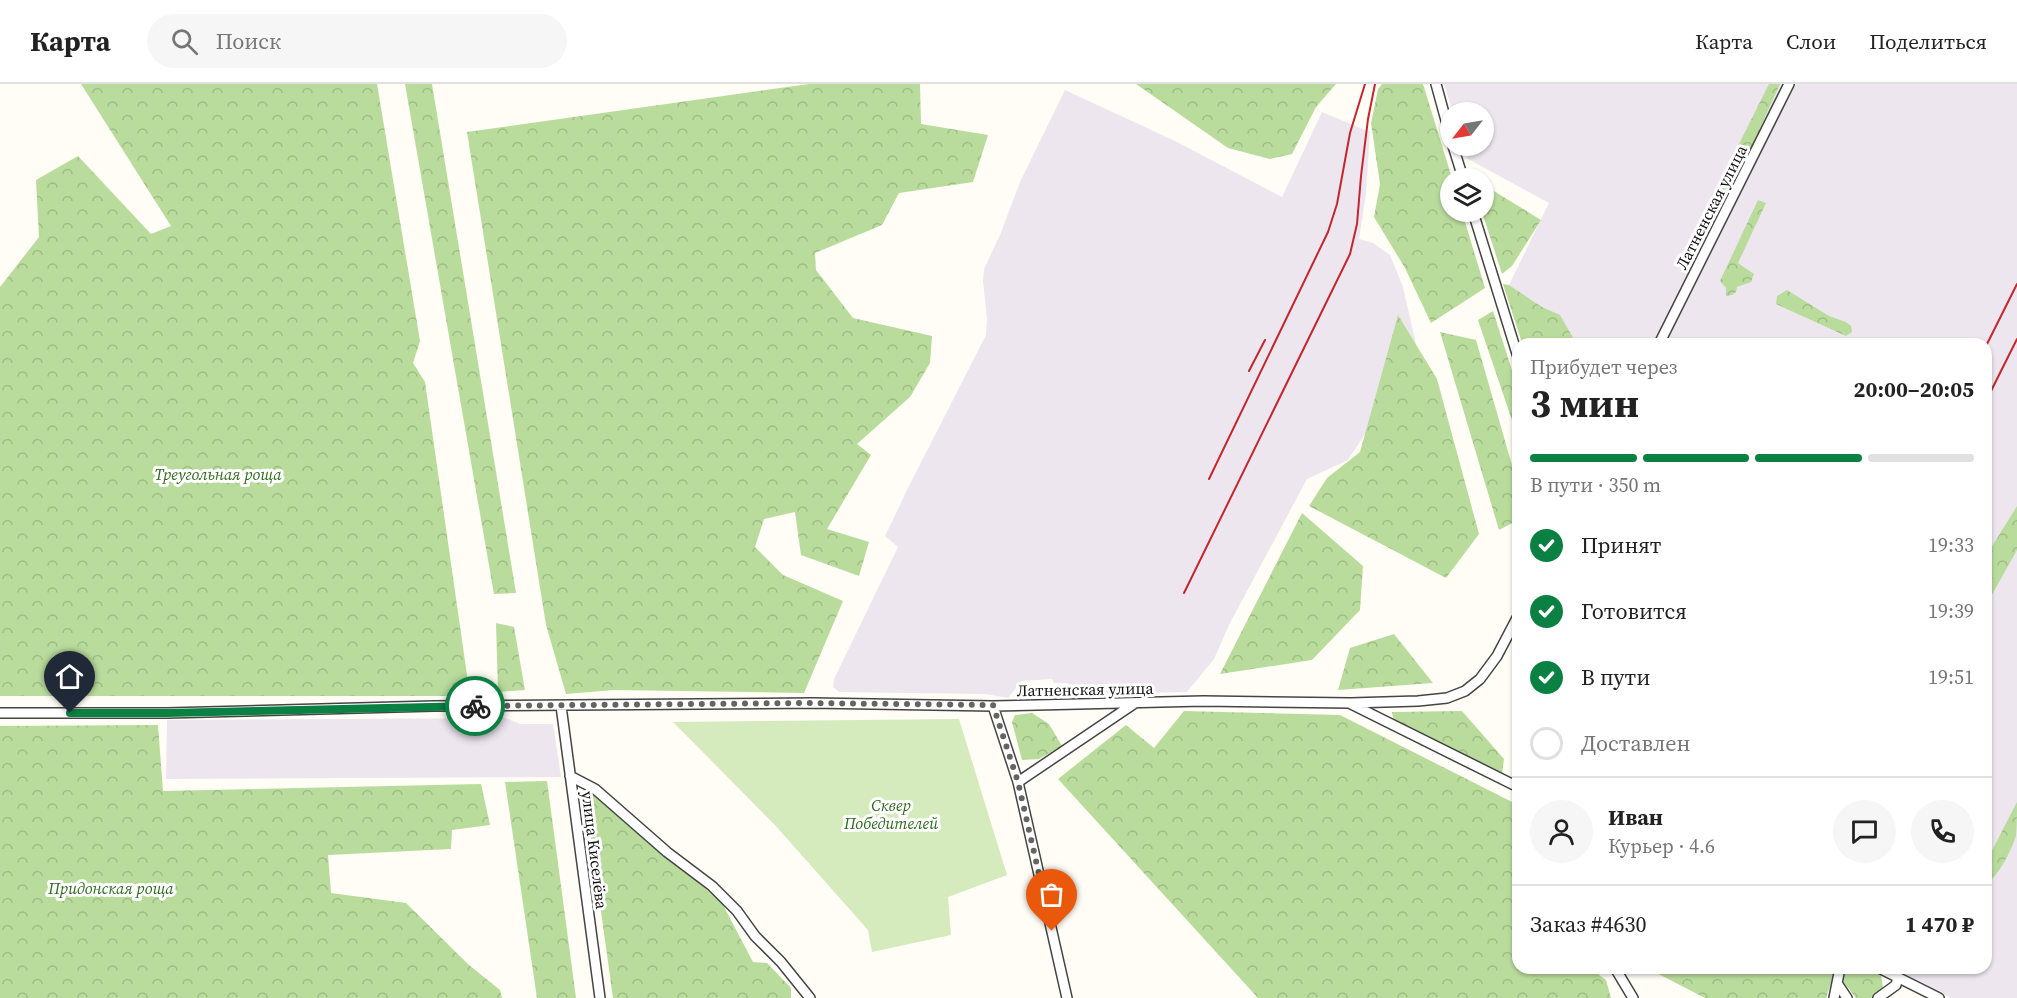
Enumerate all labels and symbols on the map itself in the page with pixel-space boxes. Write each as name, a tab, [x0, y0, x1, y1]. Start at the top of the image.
north arrow	[1440, 102, 1494, 156]
street label: Латненская улица	[1670, 140, 1752, 273]
park label: Треугольная роща	[154, 463, 282, 485]
pin	[44, 651, 95, 713]
courier	[445, 676, 505, 736]
street label: Латненская улица	[1016, 677, 1155, 701]
street label: улица Киселёва	[577, 790, 613, 911]
park label: Сквер Победителей	[843, 794, 939, 834]
pin	[1026, 869, 1077, 931]
park label: Придонская роща	[47, 877, 174, 899]

